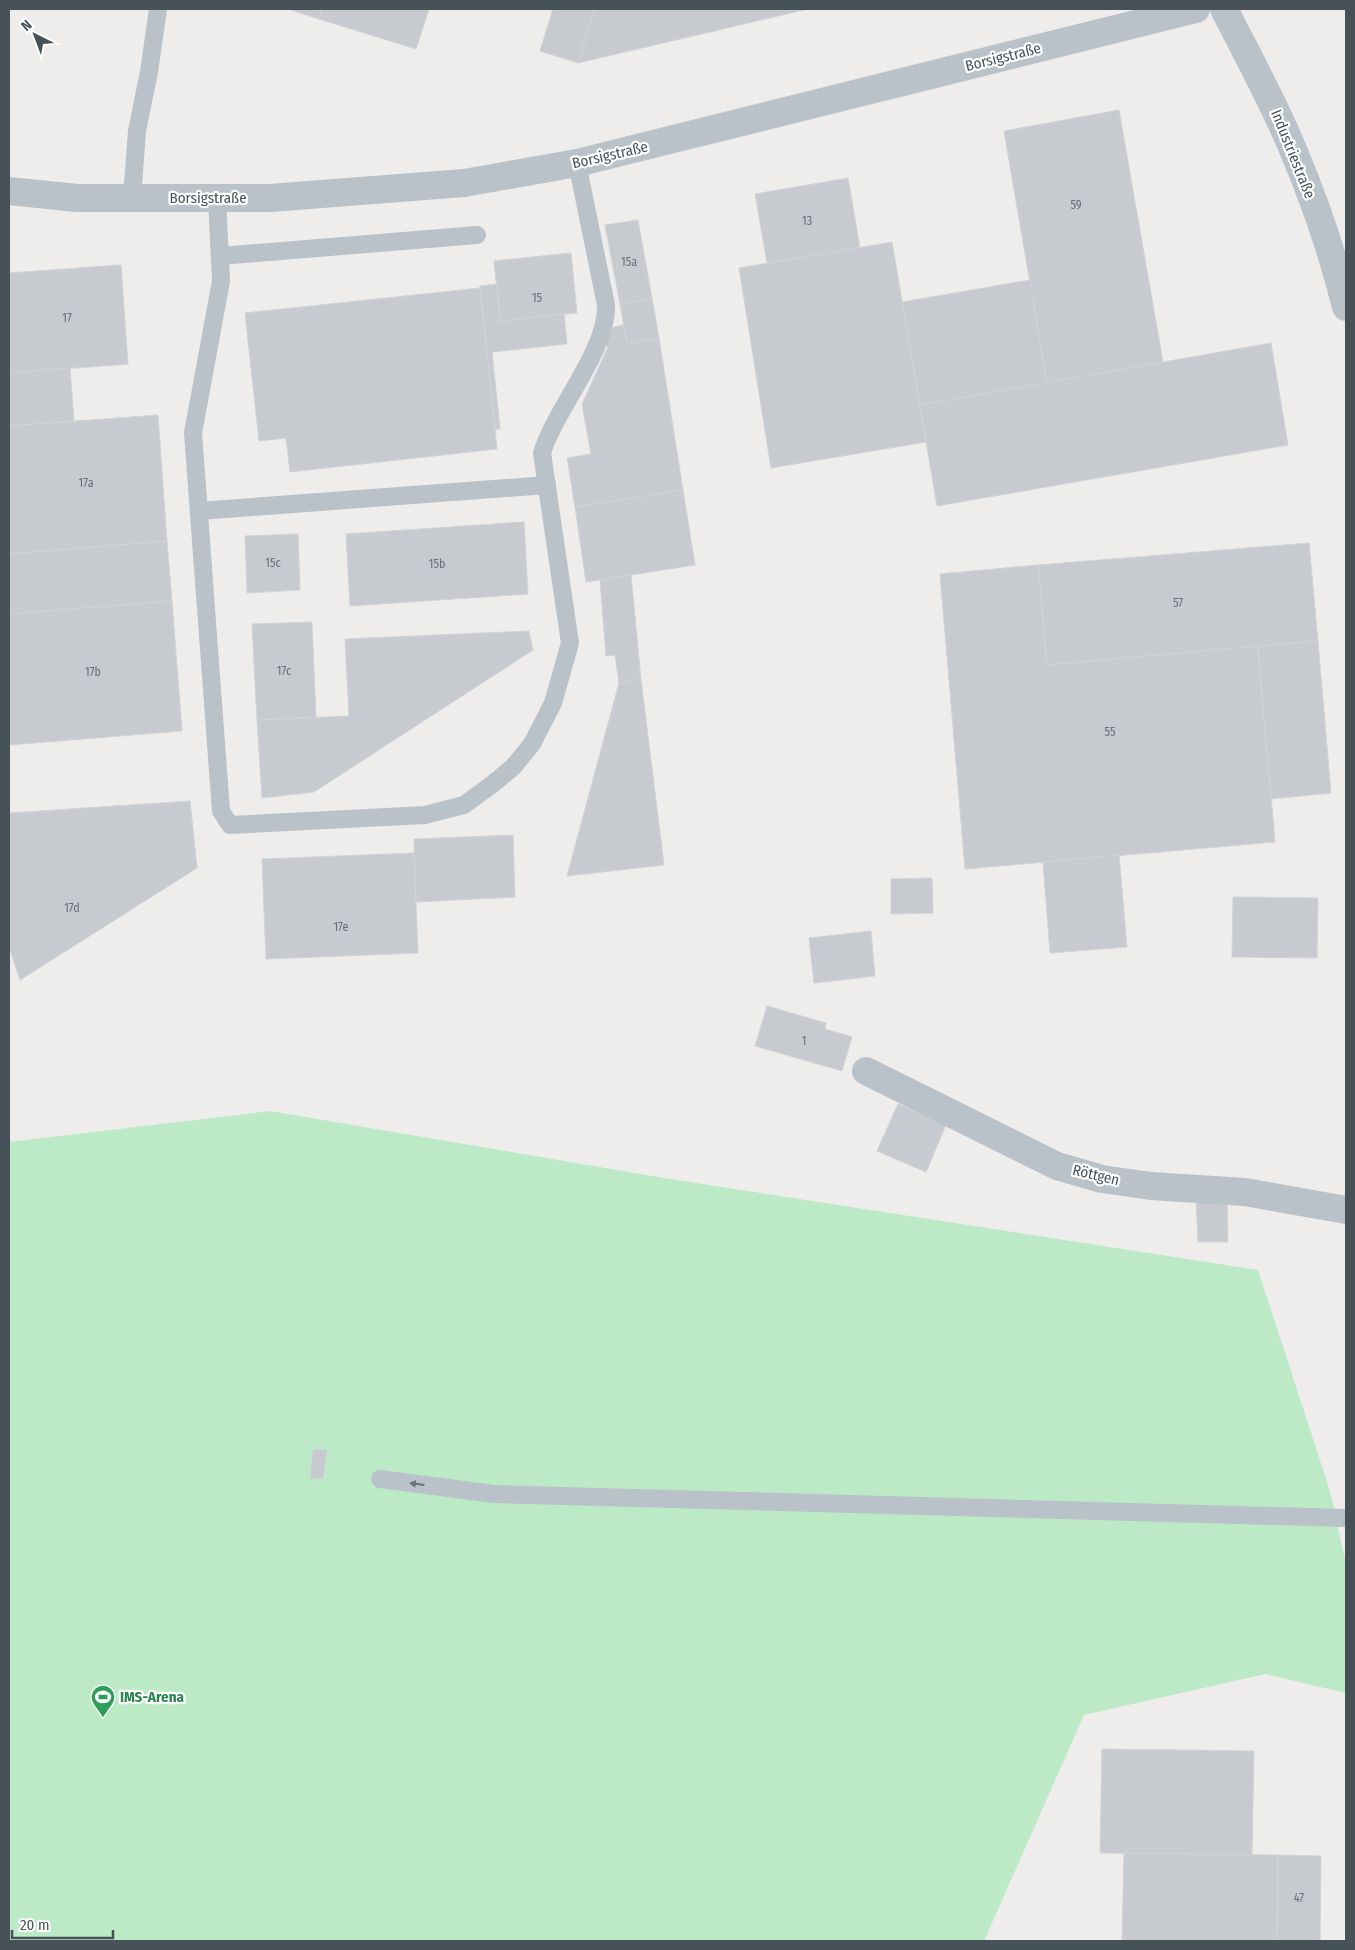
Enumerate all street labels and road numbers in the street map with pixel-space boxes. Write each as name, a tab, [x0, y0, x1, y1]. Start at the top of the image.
street label: Borsigstraße	[963, 39, 1043, 75]
street label: Industriestraße	[1267, 107, 1319, 201]
street label: Borsigstraße	[570, 138, 650, 172]
street label: Borsigstraße	[169, 189, 247, 207]
street label: Röttgen	[1071, 1161, 1121, 1189]

